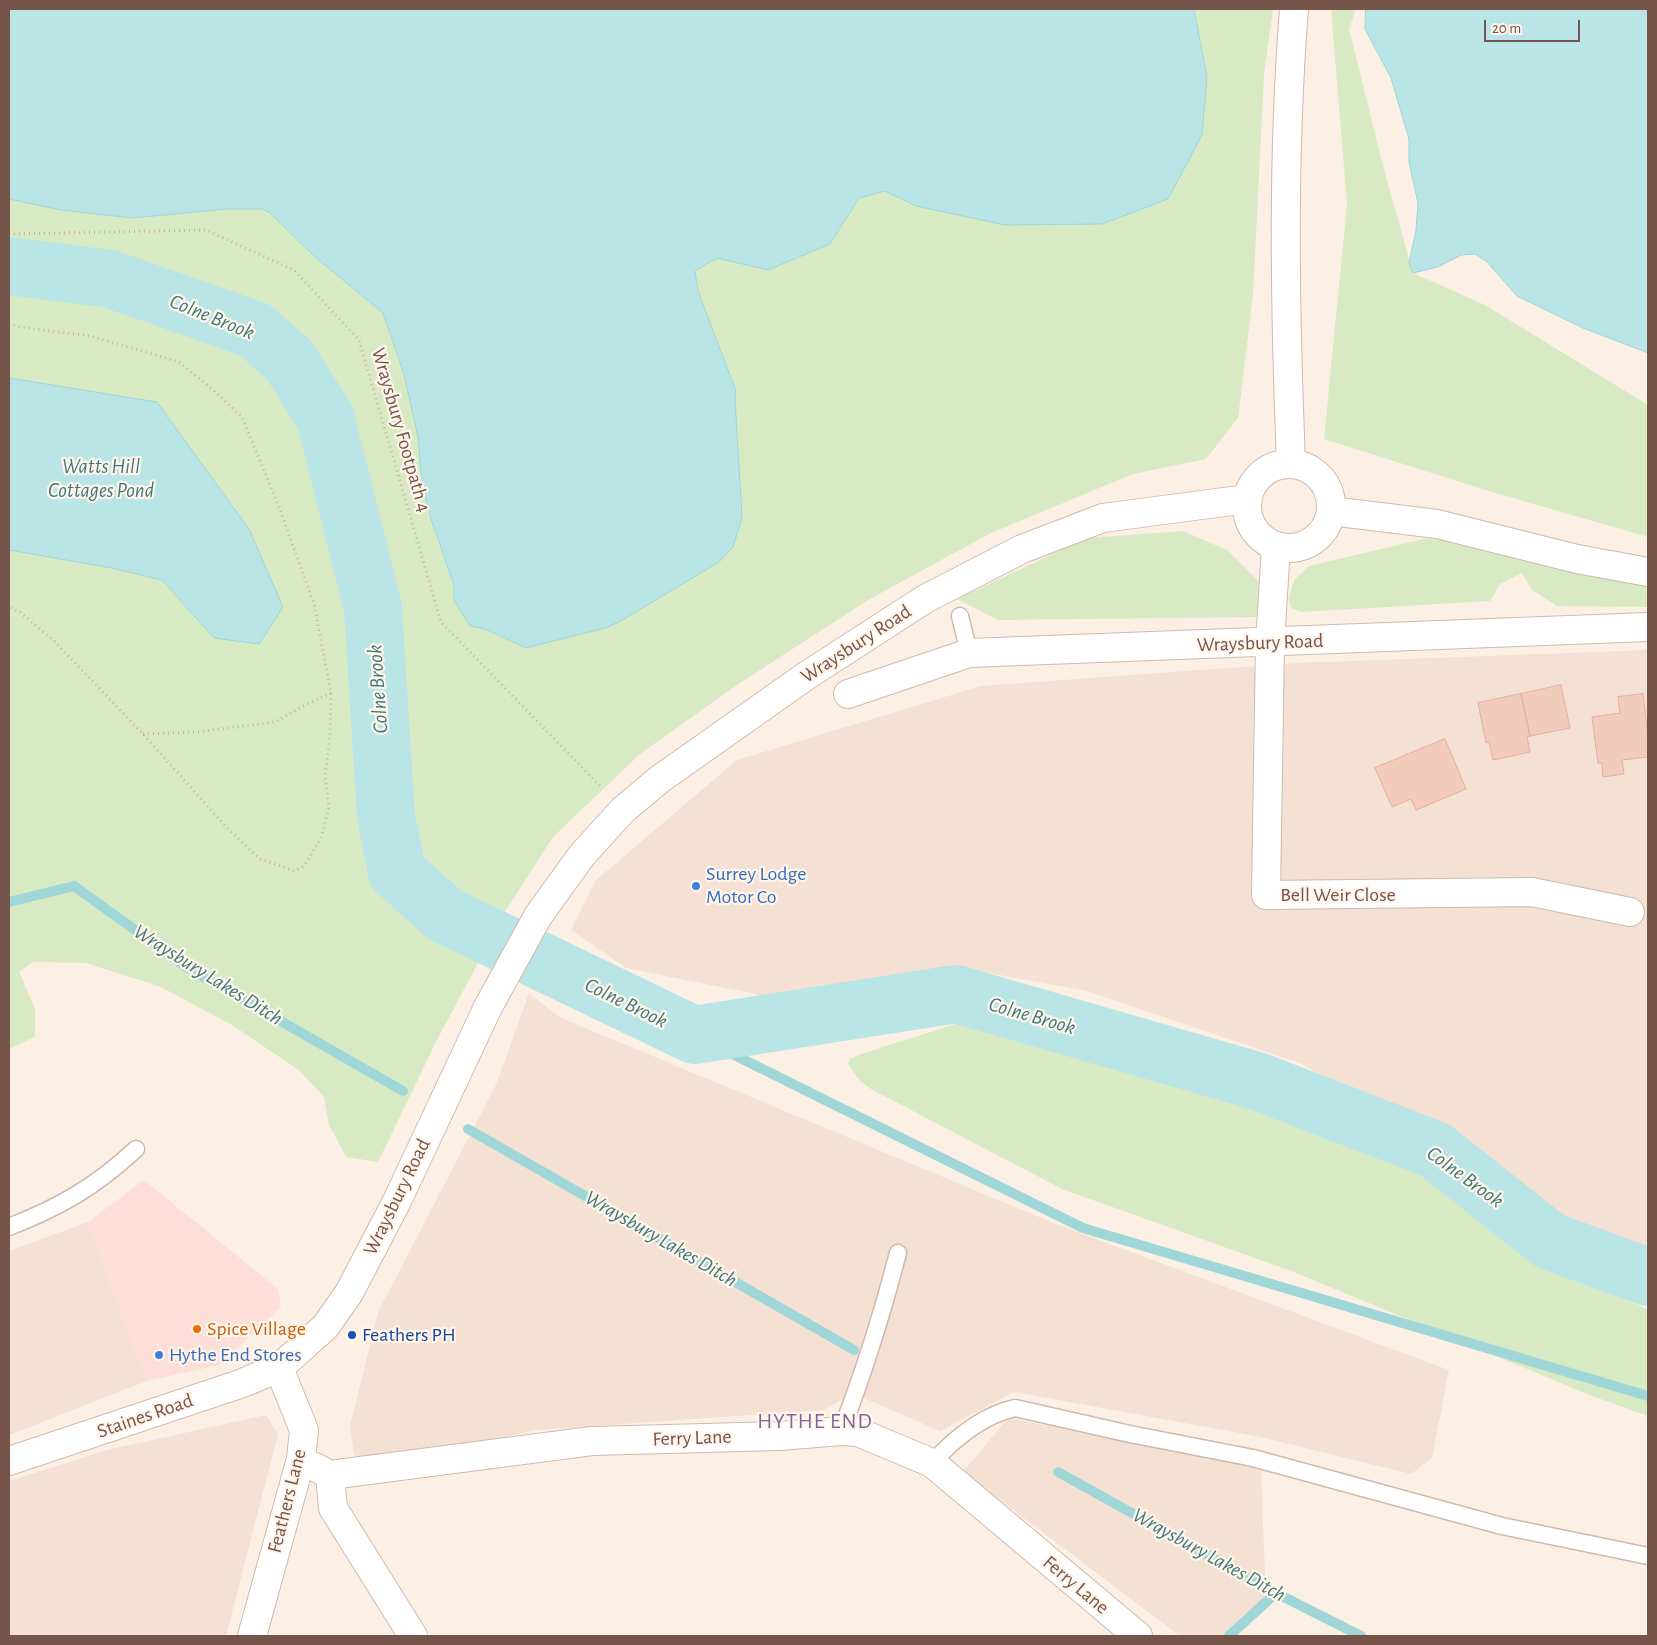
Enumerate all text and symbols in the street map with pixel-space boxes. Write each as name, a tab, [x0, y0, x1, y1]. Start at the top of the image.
scale bar	[1487, 10, 1583, 42]
text: 20 m	[1492, 21, 1521, 36]
water label: Colne Brook	[166, 289, 258, 345]
street label: Wraysbury Footpath 4	[366, 345, 436, 515]
water label: Watts Hill Cottages Pond	[48, 454, 154, 504]
street label: Wraysbury Road	[796, 599, 916, 689]
street label: Wraysbury Road	[1196, 629, 1324, 657]
water label: Colne Brook	[362, 644, 394, 734]
place label: Surrey Lodge Motor Co	[706, 862, 807, 909]
marker: Surrey Lodge Motor Co	[690, 880, 702, 892]
street label: Bell Weir Close	[1280, 883, 1396, 907]
water label: Wraysbury Lakes Ditch	[129, 919, 287, 1031]
water label: Colne Brook	[580, 972, 672, 1034]
water label: Colne Brook	[986, 992, 1078, 1040]
street label: Wraysbury Road	[358, 1135, 436, 1259]
water label: Colne Brook	[1422, 1141, 1508, 1213]
water label: Wraysbury Lakes Ditch	[580, 1185, 742, 1293]
place label: Spice Village	[207, 1317, 306, 1341]
marker: Spice Village	[191, 1323, 203, 1335]
place label: Feathers PH	[362, 1323, 456, 1347]
marker: Feathers PH	[346, 1329, 358, 1341]
place label: Hythe End Stores	[169, 1343, 302, 1367]
marker: Hythe End Stores	[153, 1349, 165, 1361]
street label: Staines Road	[94, 1388, 196, 1444]
district label: HYTHE END	[756, 1408, 874, 1434]
street label: Ferry Lane	[652, 1425, 732, 1451]
street label: Feathers Lane	[262, 1446, 312, 1556]
water label: Wraysbury Lakes Ditch	[1128, 1502, 1290, 1608]
street label: Ferry Lane	[1038, 1550, 1114, 1620]

